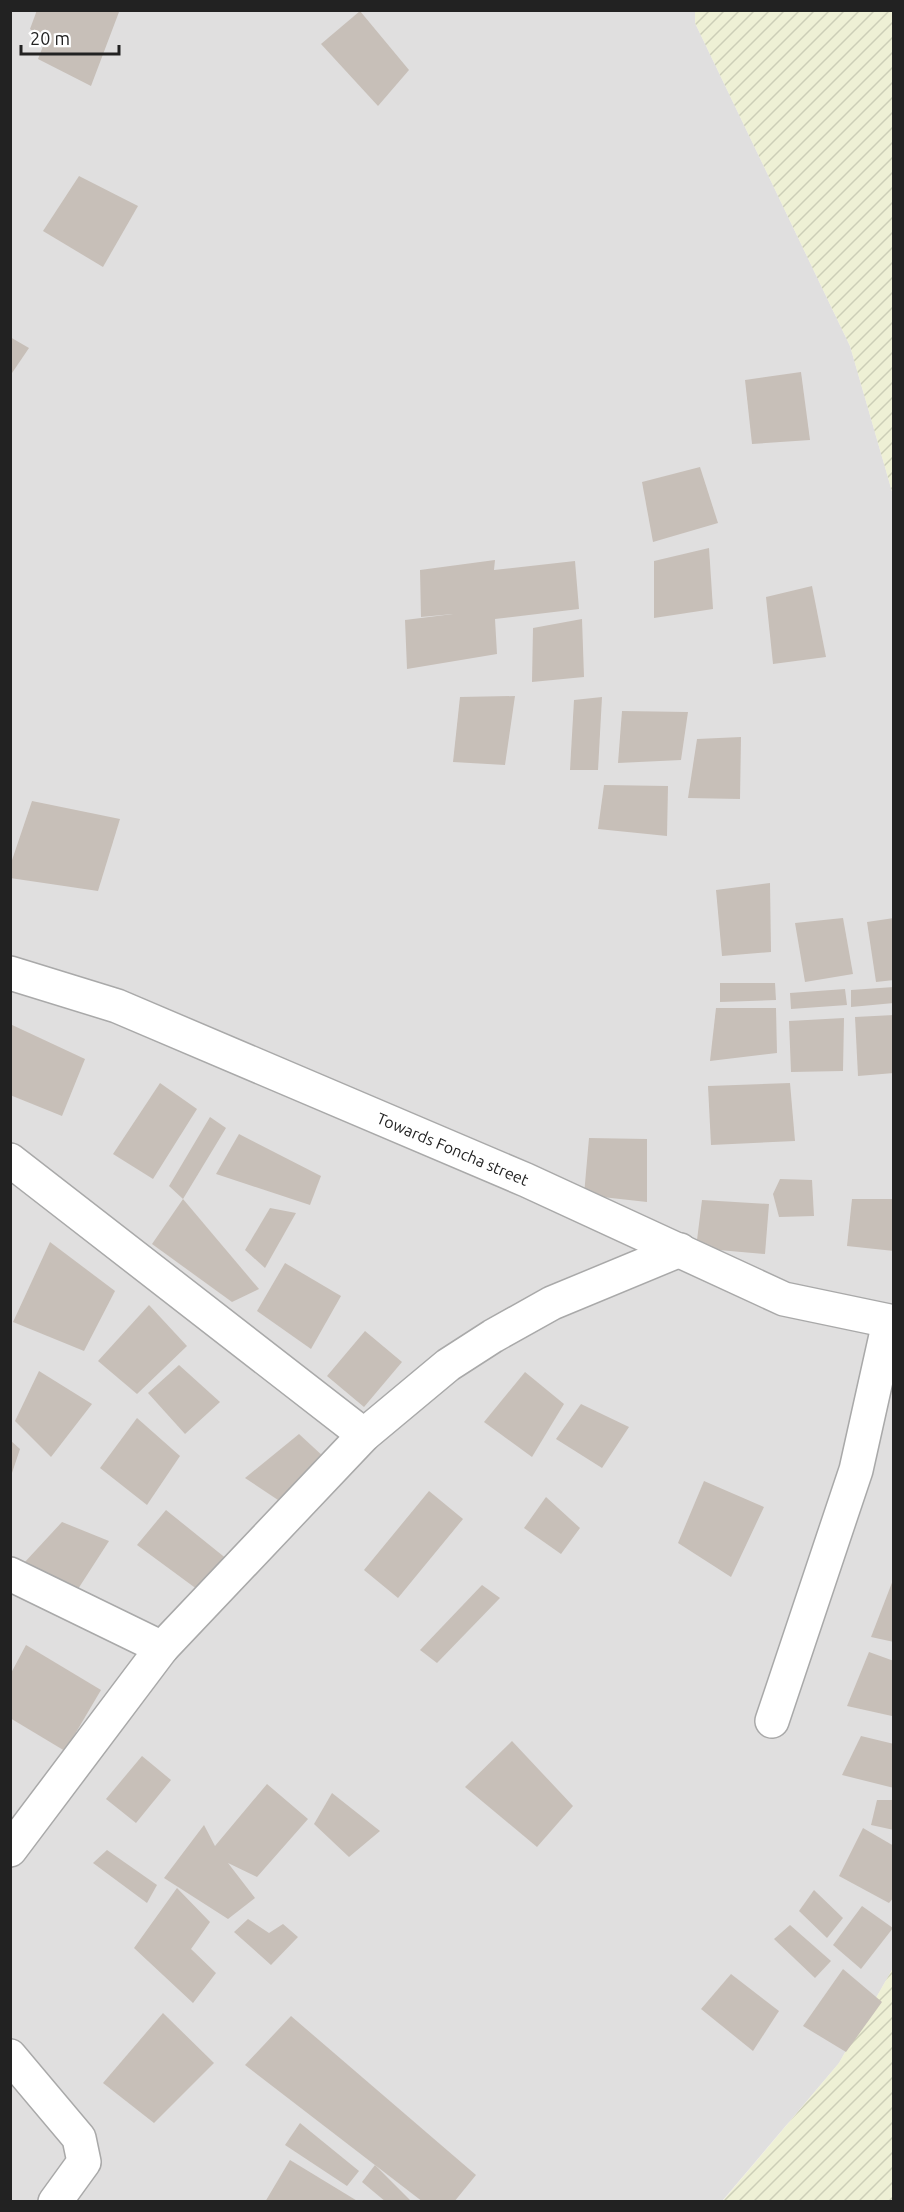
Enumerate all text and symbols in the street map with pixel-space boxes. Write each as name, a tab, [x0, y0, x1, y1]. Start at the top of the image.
scale bar	[21, 18, 118, 56]
text: 20 m	[30, 28, 70, 48]
street label: Towards Foncha street	[374, 1109, 532, 1189]

